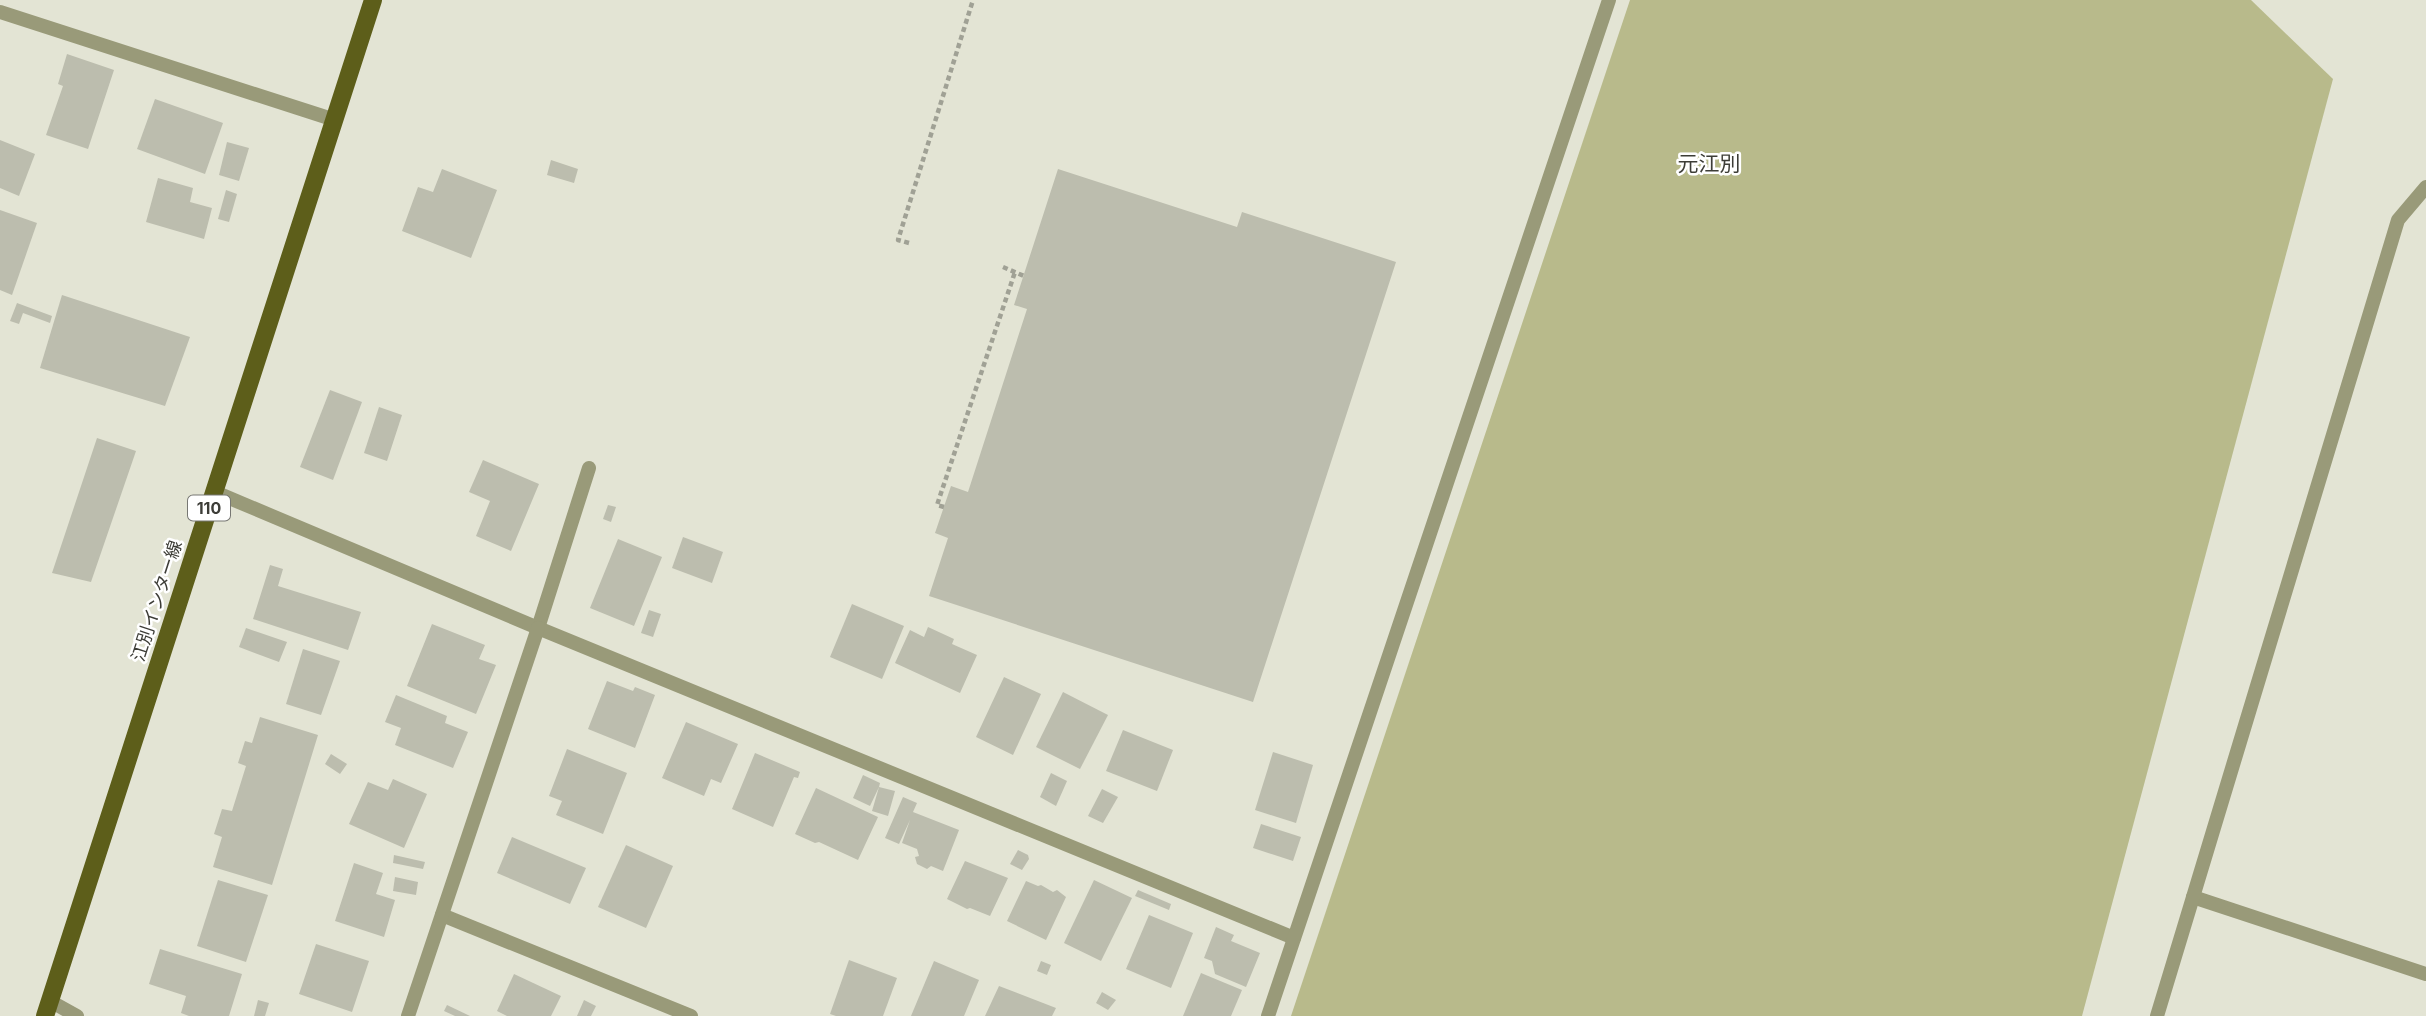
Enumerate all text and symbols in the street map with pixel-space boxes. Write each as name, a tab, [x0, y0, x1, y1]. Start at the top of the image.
district label: 元江別	[1678, 151, 1741, 176]
road number: 110	[188, 495, 230, 520]
street label: 江別インター線	[127, 538, 186, 664]

